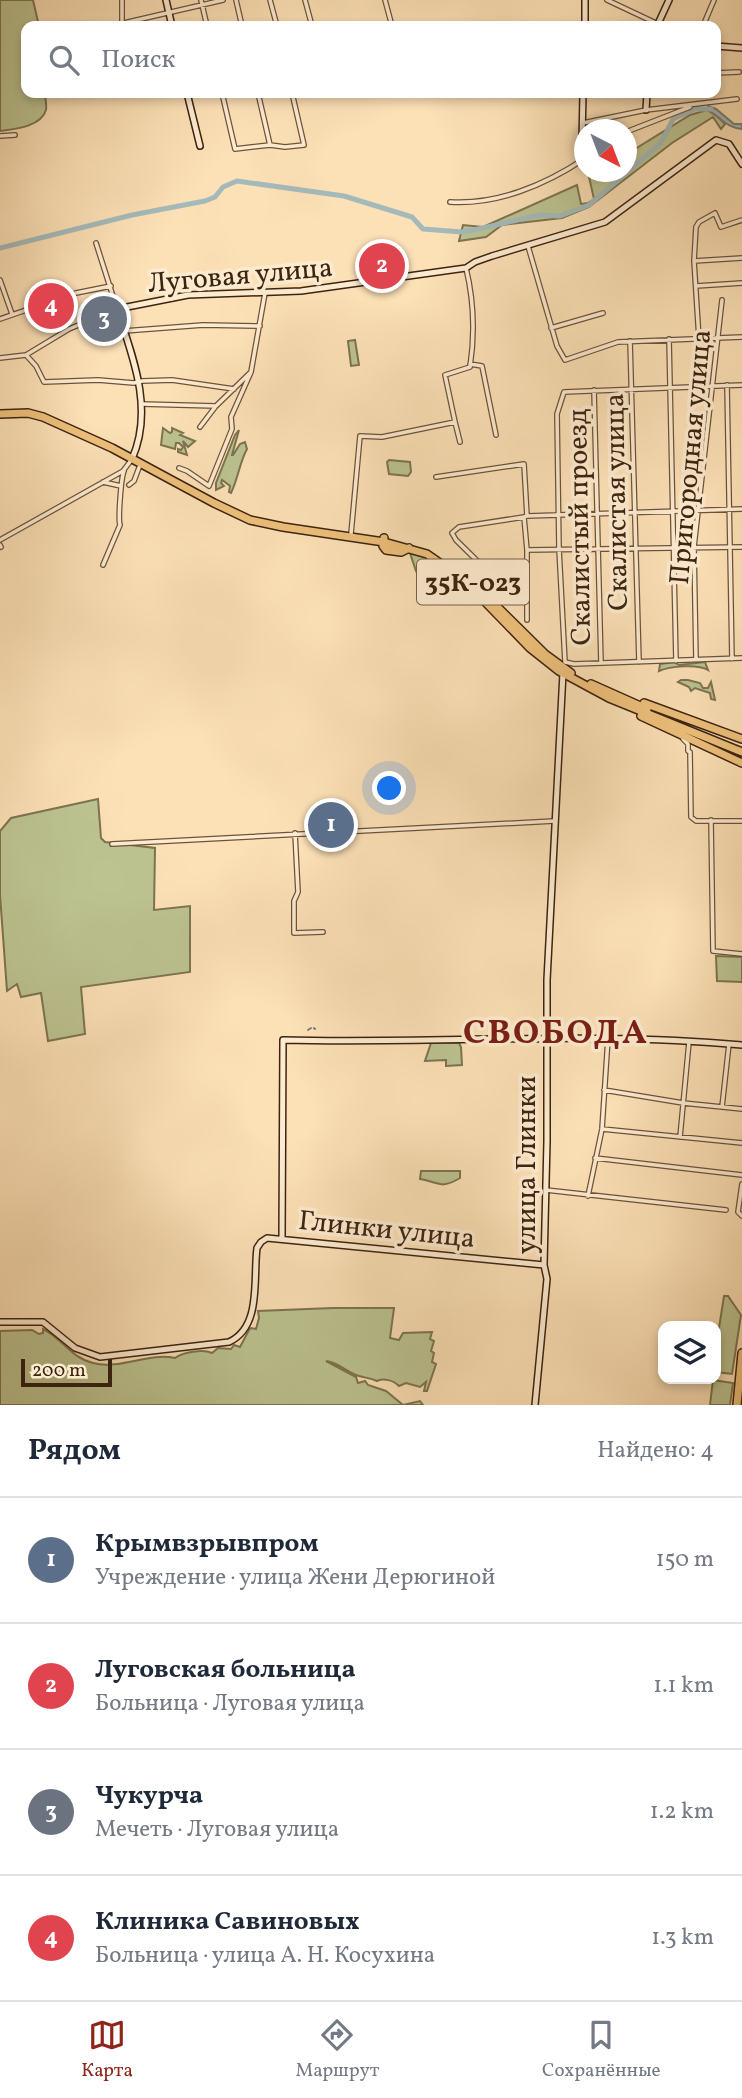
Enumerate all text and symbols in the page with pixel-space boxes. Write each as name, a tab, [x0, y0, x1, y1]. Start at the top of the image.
search box	[21, 21, 721, 98]
icon: search	[45, 41, 83, 79]
text: Поиск	[101, 42, 175, 78]
north arrow	[574, 119, 637, 182]
pin: 2	[359, 240, 405, 292]
street label: Луговая улица	[146, 249, 334, 304]
pin: 4	[28, 280, 74, 332]
pin: 3	[81, 293, 127, 345]
street label: Пригородная улица	[661, 328, 722, 586]
street label: Скалистая улица	[596, 393, 639, 611]
street label: Скалистый проезд	[559, 408, 602, 646]
road number: 35К-023	[417, 560, 529, 604]
your location	[372, 771, 406, 805]
pin: 1	[308, 799, 354, 851]
district label: СВОБОДА	[463, 1010, 649, 1058]
street label: улица Глинки	[508, 1076, 547, 1254]
street label: Глинки улица	[296, 1202, 477, 1259]
map controls	[658, 1321, 721, 1384]
button: layers	[658, 1321, 721, 1384]
scale bar	[21, 1356, 112, 1388]
text: 200 m	[32, 1358, 86, 1384]
text: Рядом	[28, 1430, 121, 1472]
text: Найдено: 4	[597, 1435, 714, 1467]
text: Крымвзрывпром	[95, 1526, 319, 1562]
text: 1	[46, 1544, 56, 1576]
text: 150 m	[656, 1544, 714, 1576]
text: Учреждение · улица Жени Дерюгиной	[95, 1562, 495, 1594]
text: Луговская больница	[95, 1652, 356, 1688]
text: 2	[45, 1670, 57, 1702]
text: 1.1 km	[653, 1670, 714, 1702]
text: Больница · Луговая улица	[95, 1688, 365, 1720]
text: Чукурча	[95, 1778, 203, 1814]
text: 3	[45, 1796, 57, 1828]
text: 1.2 km	[650, 1796, 714, 1828]
text: Мечеть · Луговая улица	[95, 1814, 339, 1846]
text: Клиника Савиновых	[95, 1904, 360, 1940]
text: 4	[44, 1922, 58, 1954]
text: 1.3 km	[651, 1922, 714, 1954]
text: Больница · улица А. Н. Косухина	[95, 1940, 435, 1972]
tab: Карта	[81, 2016, 133, 2084]
tab: Маршрут	[296, 2016, 379, 2084]
tab: Сохранённые	[542, 2016, 661, 2084]

